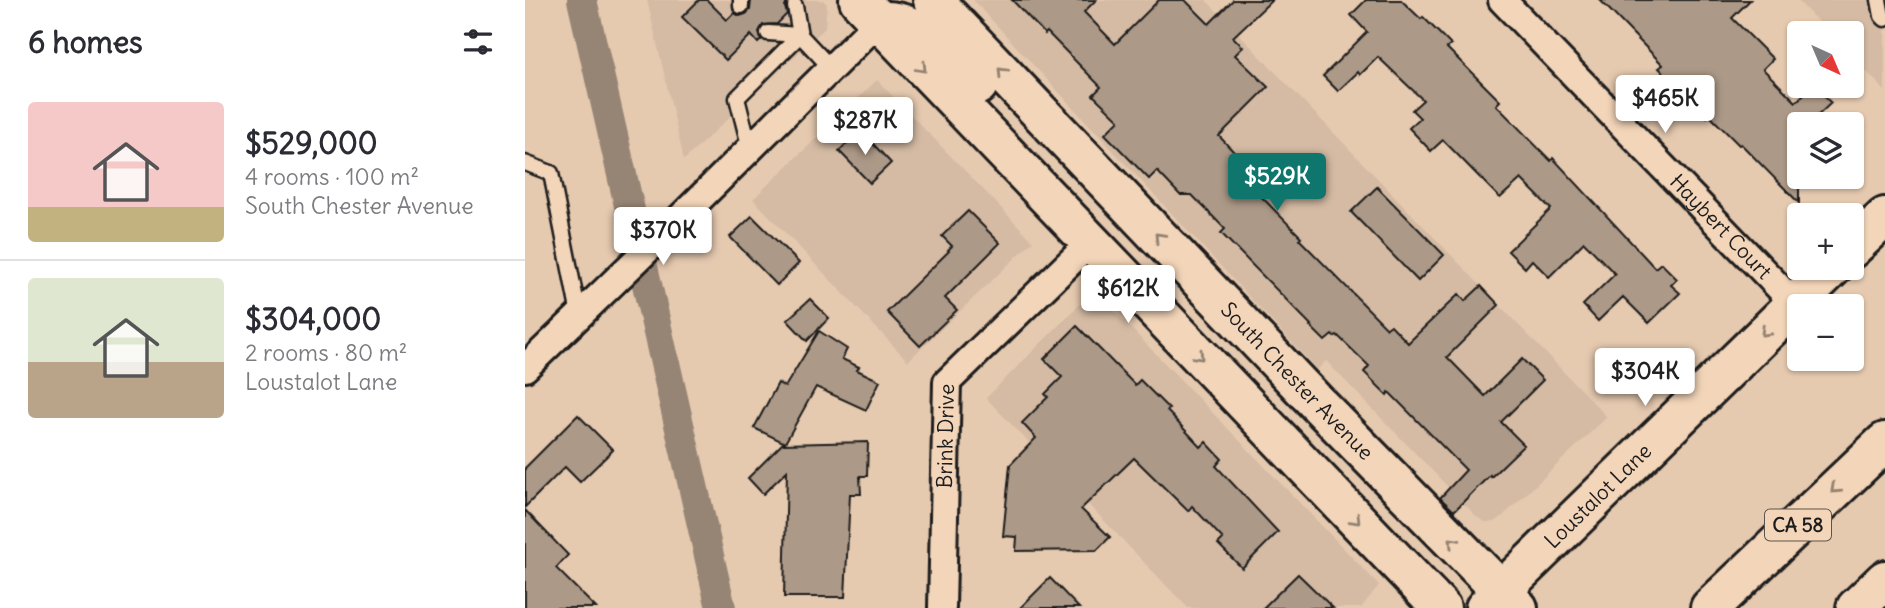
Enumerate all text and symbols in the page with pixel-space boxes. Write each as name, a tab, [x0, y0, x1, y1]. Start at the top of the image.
north arrow	[1787, 21, 1864, 98]
map controls	[1787, 21, 1864, 371]
text: 6 homes	[28, 23, 143, 61]
icon: filters	[459, 23, 497, 61]
one-way arrow	[914, 60, 927, 73]
one-way arrow	[998, 67, 1011, 80]
pin: $465K	[1616, 76, 1714, 135]
text: $465K	[1632, 83, 1698, 112]
pin: $287K	[816, 97, 914, 157]
text: $287K	[833, 105, 897, 134]
button: layers	[1787, 112, 1864, 189]
text: $529,000	[245, 124, 377, 162]
icon: home	[84, 130, 168, 214]
pin: $529K	[1228, 154, 1326, 213]
text: $529K	[1244, 161, 1310, 190]
text: 4 rooms · 100 m²	[245, 162, 419, 191]
street label: Haybert Court	[1664, 168, 1778, 285]
text: South Chester Avenue	[245, 191, 474, 220]
button: +	[1787, 203, 1864, 280]
pin: $370K	[614, 208, 712, 267]
text: $370K	[630, 215, 696, 244]
one-way arrow	[1155, 232, 1168, 245]
pin: $612K	[1079, 266, 1177, 325]
text: $612K	[1097, 273, 1159, 302]
button: −	[1787, 294, 1864, 371]
street label: South Chester Avenue	[1215, 296, 1379, 466]
text: $304,000	[245, 300, 381, 338]
icon: home	[84, 306, 168, 390]
one-way arrow	[1760, 324, 1773, 337]
text: 2 rooms · 80 m²	[245, 338, 407, 367]
one-way arrow	[1190, 347, 1203, 360]
pin: $304K	[1596, 348, 1694, 408]
text: $304K	[1611, 356, 1679, 385]
text: Loustalot Lane	[245, 367, 397, 396]
street label: Brink Drive	[931, 383, 960, 489]
street label: Loustalot Lane	[1539, 438, 1657, 554]
one-way arrow	[1831, 481, 1844, 494]
road number: CA 58	[1765, 510, 1831, 540]
one-way arrow	[1348, 512, 1361, 525]
one-way arrow	[1449, 538, 1461, 550]

